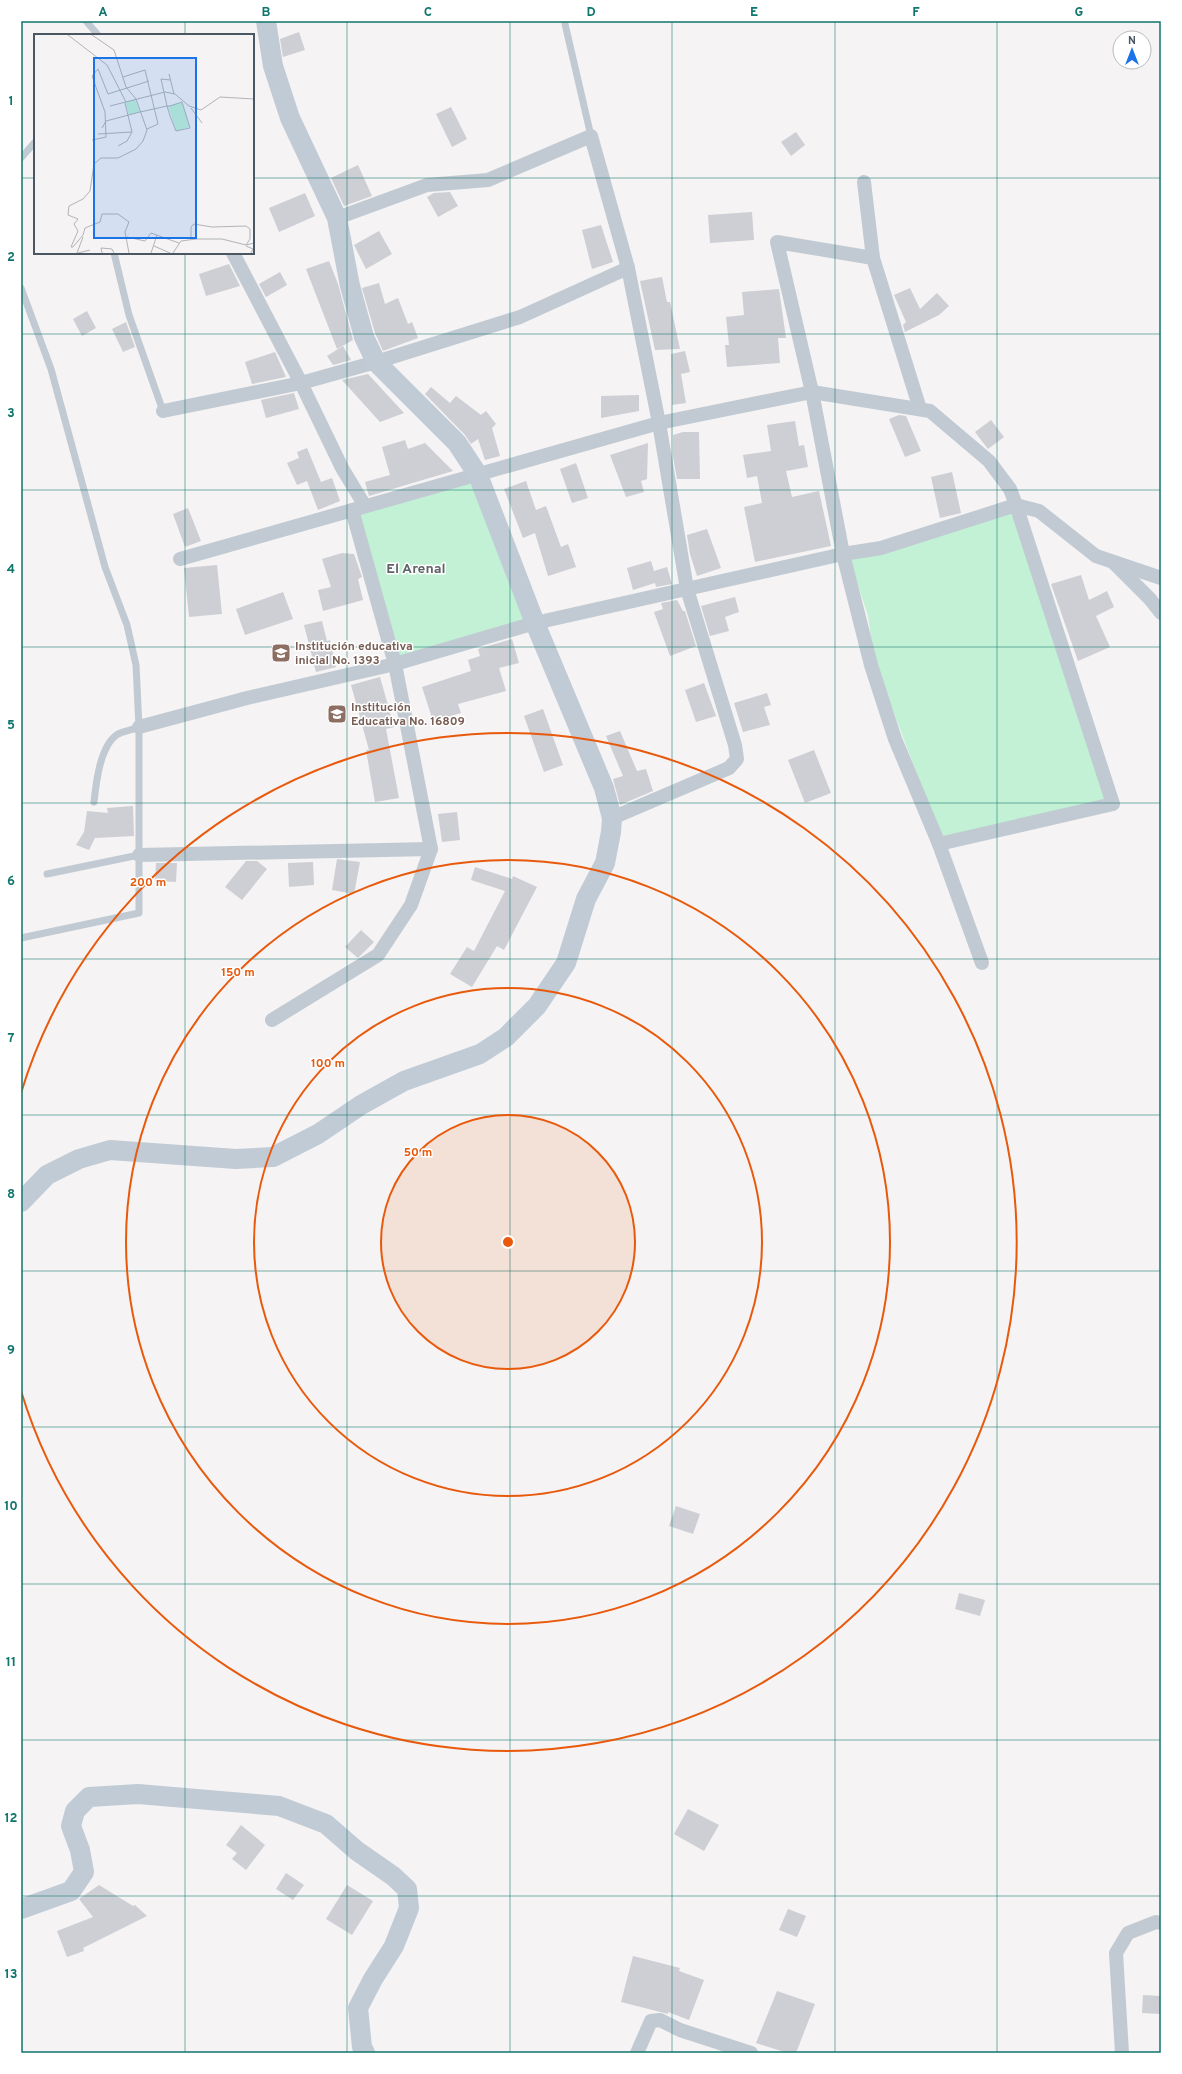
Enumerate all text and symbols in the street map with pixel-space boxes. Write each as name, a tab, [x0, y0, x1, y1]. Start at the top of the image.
text: A	[98, 5, 108, 21]
text: B	[262, 5, 271, 21]
text: C	[424, 5, 432, 21]
text: D	[586, 5, 596, 21]
text: E	[750, 5, 758, 21]
text: F	[912, 5, 920, 21]
text: G	[1075, 5, 1084, 21]
north arrow	[1112, 30, 1152, 70]
inset map	[34, 34, 254, 254]
text: N	[1128, 34, 1136, 48]
text: 1	[8, 94, 14, 110]
text: 2	[7, 250, 15, 266]
text: 3	[7, 406, 15, 422]
district label: El Arenal	[386, 561, 446, 578]
text: 4	[7, 562, 15, 578]
place label: Institución educativa inicial No. 1393	[295, 639, 413, 669]
school or university icon: Institución educativa inicial No. 1393	[270, 642, 292, 664]
place label: Institución Educativa No. 16809	[351, 700, 465, 730]
school or university icon: Institución Educativa No. 16809	[326, 703, 348, 725]
text: 5	[7, 718, 15, 734]
text: 6	[7, 874, 15, 890]
text: 200 m	[130, 875, 166, 891]
text: 150 m	[221, 965, 255, 981]
text: 7	[8, 1031, 15, 1047]
text: 100 m	[311, 1056, 345, 1072]
text: 50 m	[404, 1145, 432, 1161]
text: 8	[7, 1187, 15, 1203]
centre of rings	[501, 1235, 515, 1249]
text: 9	[7, 1343, 15, 1359]
text: 10	[4, 1499, 18, 1515]
text: 11	[6, 1655, 16, 1671]
text: 12	[4, 1811, 18, 1827]
text: 13	[5, 1967, 18, 1983]

